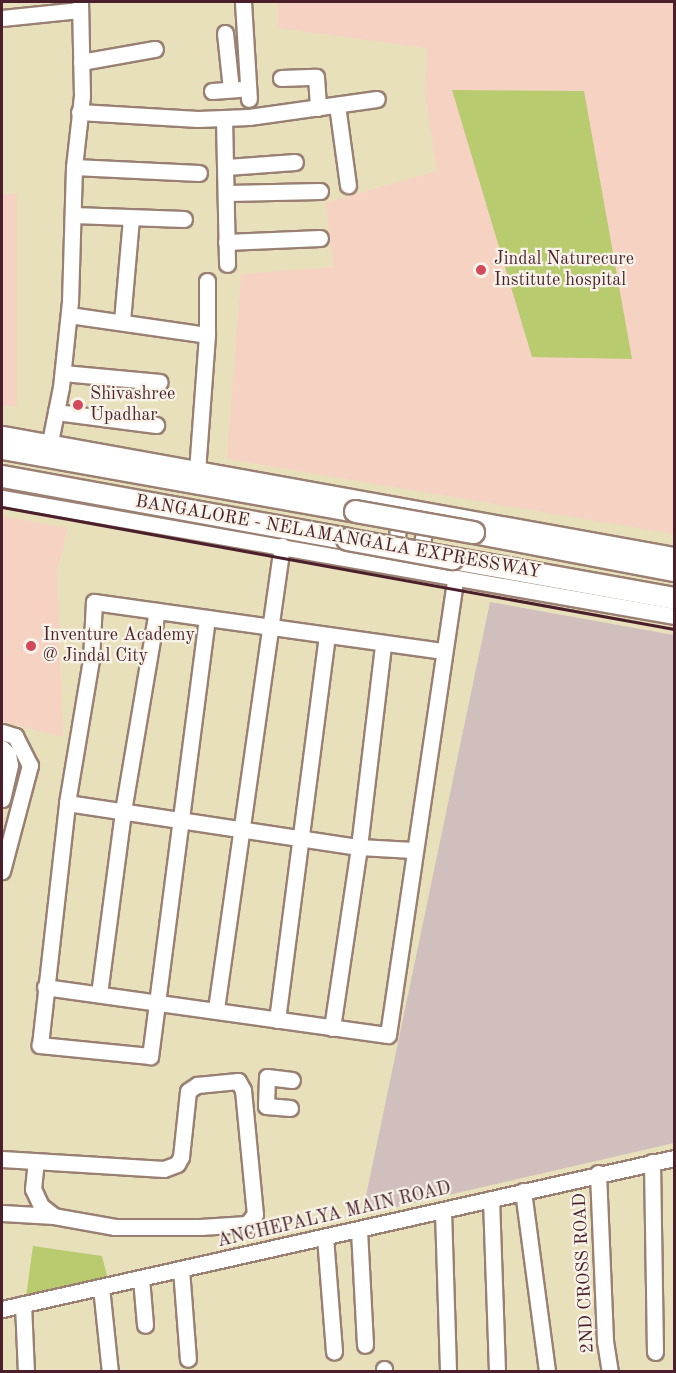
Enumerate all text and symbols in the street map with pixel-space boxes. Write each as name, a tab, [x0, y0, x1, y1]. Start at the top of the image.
place label: Jindal Naturecure Institute hospital	[494, 249, 634, 292]
marker: Jindal Naturecure Institute hospital	[472, 261, 490, 279]
place label: Shivashree Upadhar	[90, 384, 175, 426]
marker: Shivashree Upadhar	[71, 398, 85, 412]
street label: BANGALORE - NELAMANGALA EXPRESSWAY	[134, 491, 542, 583]
place label: Inventure Academy @ Jindal City	[43, 625, 195, 668]
marker: Inventure Academy @ Jindal City	[24, 639, 38, 653]
street label: ANCHEPALYA MAIN ROAD	[215, 1178, 453, 1252]
street label: 2ND CROSS ROAD	[569, 1192, 599, 1354]

